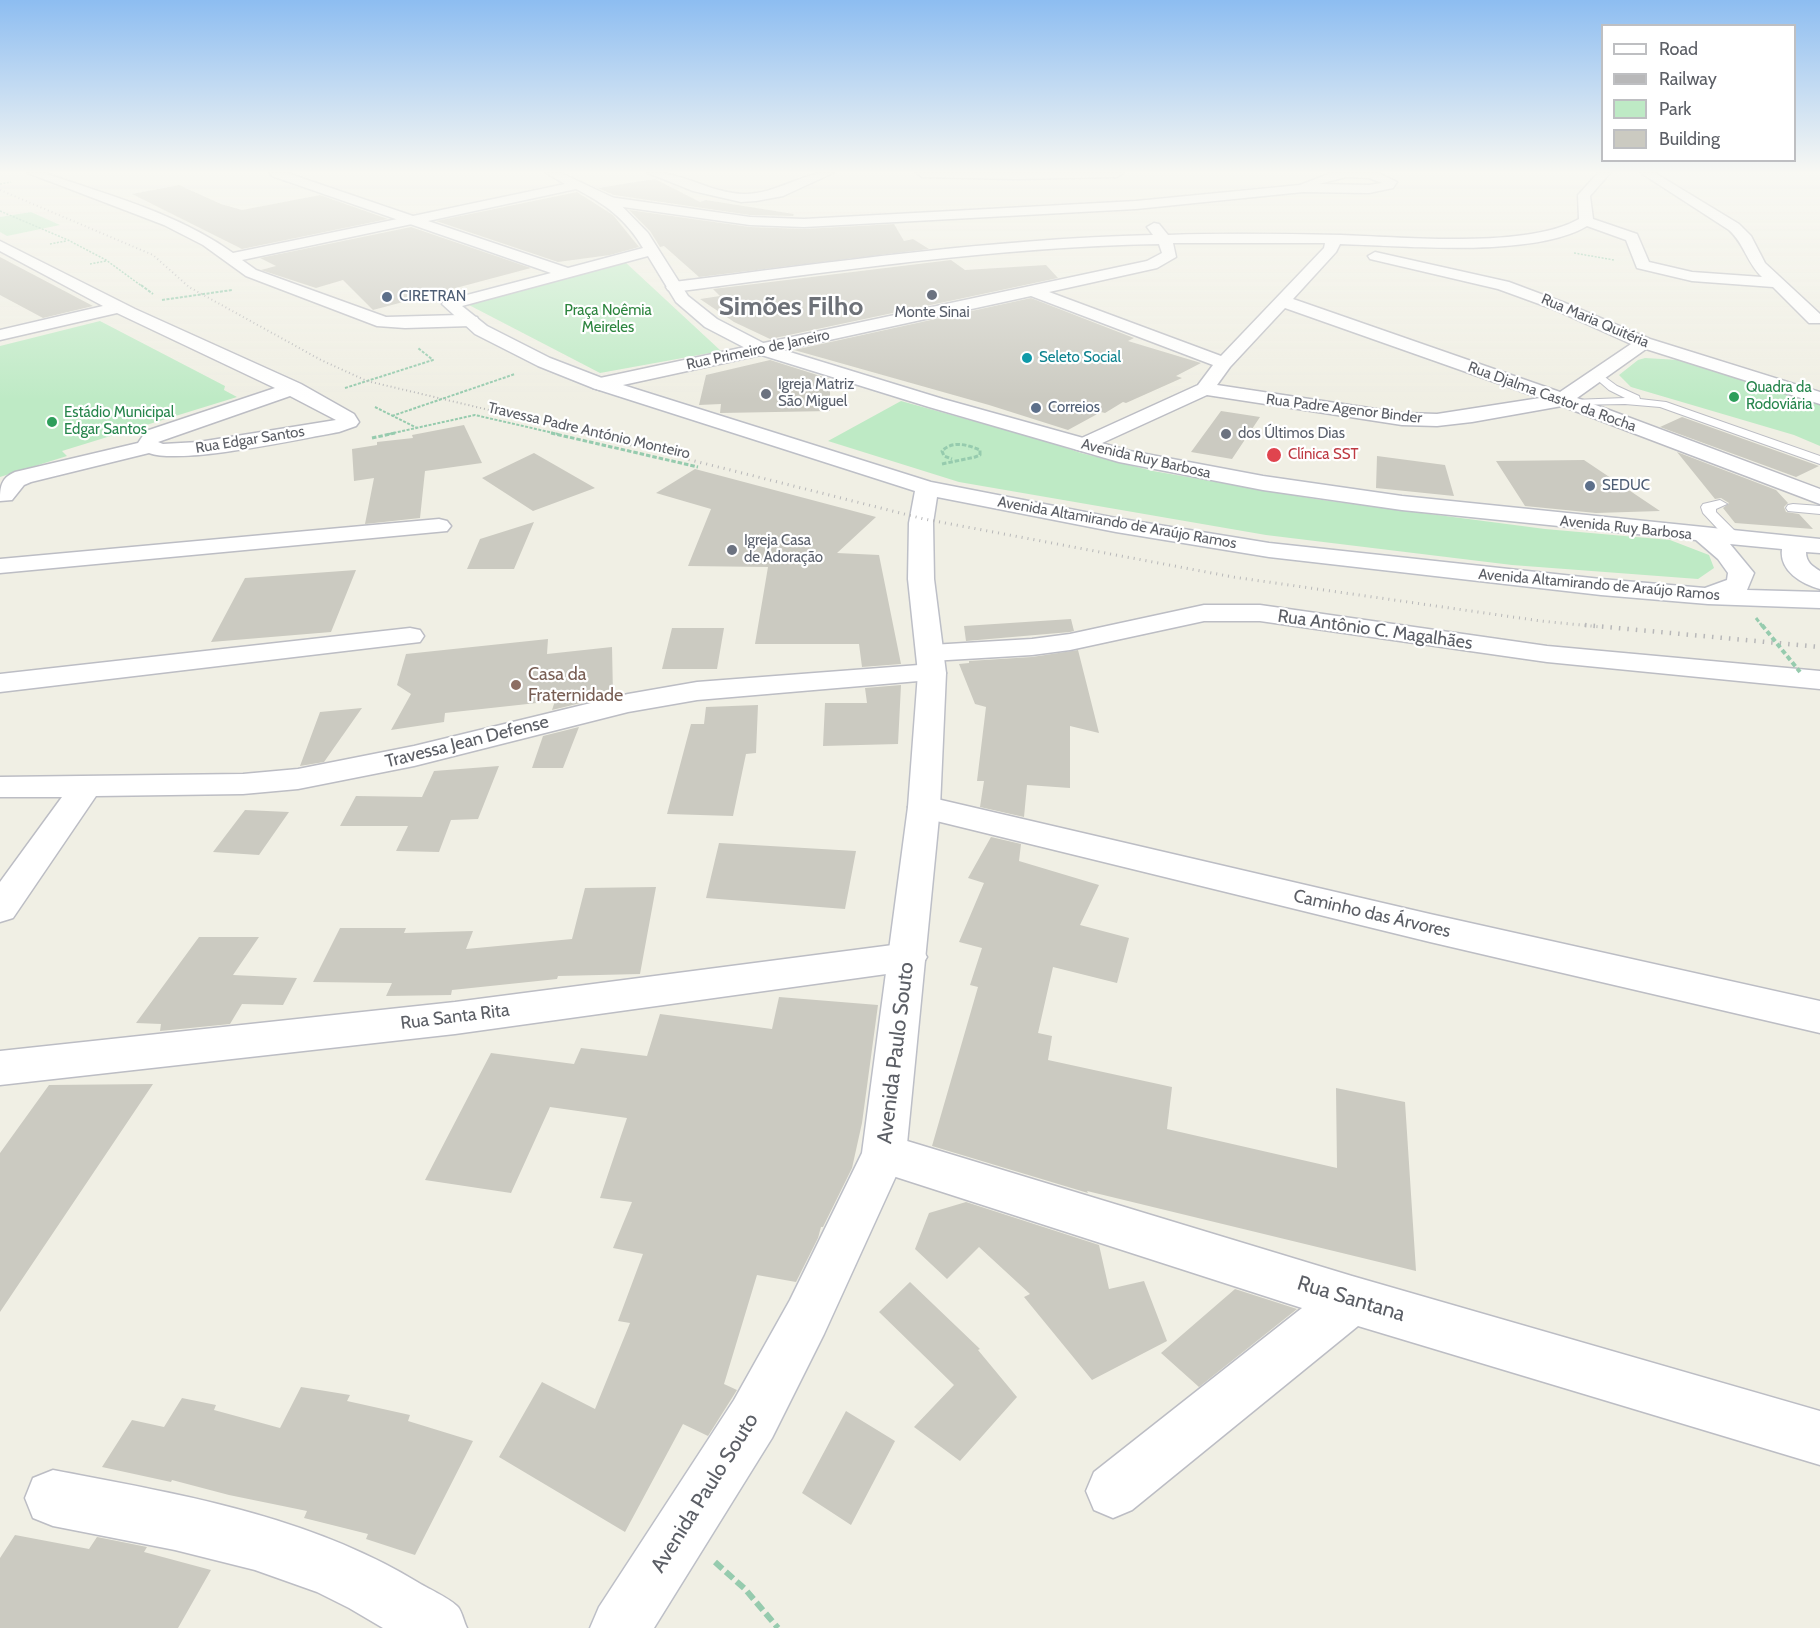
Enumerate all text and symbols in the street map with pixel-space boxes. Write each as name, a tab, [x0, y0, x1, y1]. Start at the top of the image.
legend	[1601, 24, 1796, 162]
text: Road	[1659, 38, 1698, 60]
text: Railway	[1659, 68, 1717, 90]
text: Park	[1659, 98, 1691, 120]
text: Building	[1659, 128, 1720, 150]
place label: CIRETRAN	[399, 288, 466, 306]
marker: Monte Sinai	[925, 288, 939, 302]
marker: CIRETRAN	[380, 290, 394, 304]
street label: Rua Maria Quitéria	[1538, 290, 1652, 352]
district label: Simões Filho	[719, 291, 863, 323]
park label: Praça Noêmia Meireles	[564, 302, 652, 337]
place label: Monte Sinai	[894, 304, 970, 322]
street label: Rua Primeiro de Janeiro	[685, 326, 831, 374]
place label: Seleto Social	[1039, 349, 1121, 367]
marker: Seleto Social	[1020, 351, 1034, 365]
street label: Rua Djalma Castor da Rocha	[1465, 358, 1639, 436]
place label: Igreja Matriz São Miguel	[778, 376, 854, 411]
place label: Quadra da Rodoviária	[1746, 379, 1812, 414]
marker: Igreja Matriz São Miguel	[759, 387, 773, 401]
marker: Quadra da Rodoviária	[1727, 390, 1741, 404]
street label: Rua Padre Agenor Binder	[1265, 391, 1423, 427]
street label: Travessa Padre António Monteiro	[486, 399, 692, 463]
place label: Correios	[1048, 399, 1100, 417]
marker: Correios	[1029, 401, 1043, 415]
place label: Estádio Municipal Edgar Santos	[64, 404, 174, 439]
marker: Estádio Municipal Edgar Santos	[45, 415, 59, 429]
street label: Rua Edgar Santos	[194, 422, 306, 458]
place label: dos Últimos Dias	[1238, 425, 1345, 443]
marker: dos Últimos Dias	[1219, 427, 1233, 441]
street label: Avenida Ruy Barbosa	[1079, 435, 1213, 483]
marker: Clínica SST	[1265, 446, 1283, 464]
place label: Clínica SST	[1288, 446, 1358, 464]
place label: SEDUC	[1602, 477, 1650, 495]
marker: SEDUC	[1583, 479, 1597, 493]
street label: Avenida Altamirando de Araújo Ramos	[996, 493, 1238, 553]
street label: Avenida Ruy Barbosa	[1559, 512, 1693, 544]
place label: Igreja Casa de Adoração	[744, 532, 823, 567]
marker: Igreja Casa de Adoração	[725, 543, 739, 557]
street label: Avenida Altamirando de Araújo Ramos	[1477, 565, 1721, 605]
street label: Rua Antônio C. Magalhães	[1276, 606, 1474, 654]
place label: Casa da Fraternidade	[528, 664, 623, 706]
marker: Casa da Fraternidade	[509, 678, 523, 692]
street label: Travessa Jean Defense	[383, 711, 551, 773]
street label: Caminho das Árvores	[1291, 885, 1453, 943]
street label: Avenida Paulo Souto	[872, 961, 920, 1145]
street label: Rua Santa Rita	[399, 1000, 511, 1034]
street label: Rua Santana	[1294, 1271, 1408, 1327]
street label: Avenida Paulo Souto	[646, 1409, 764, 1577]

